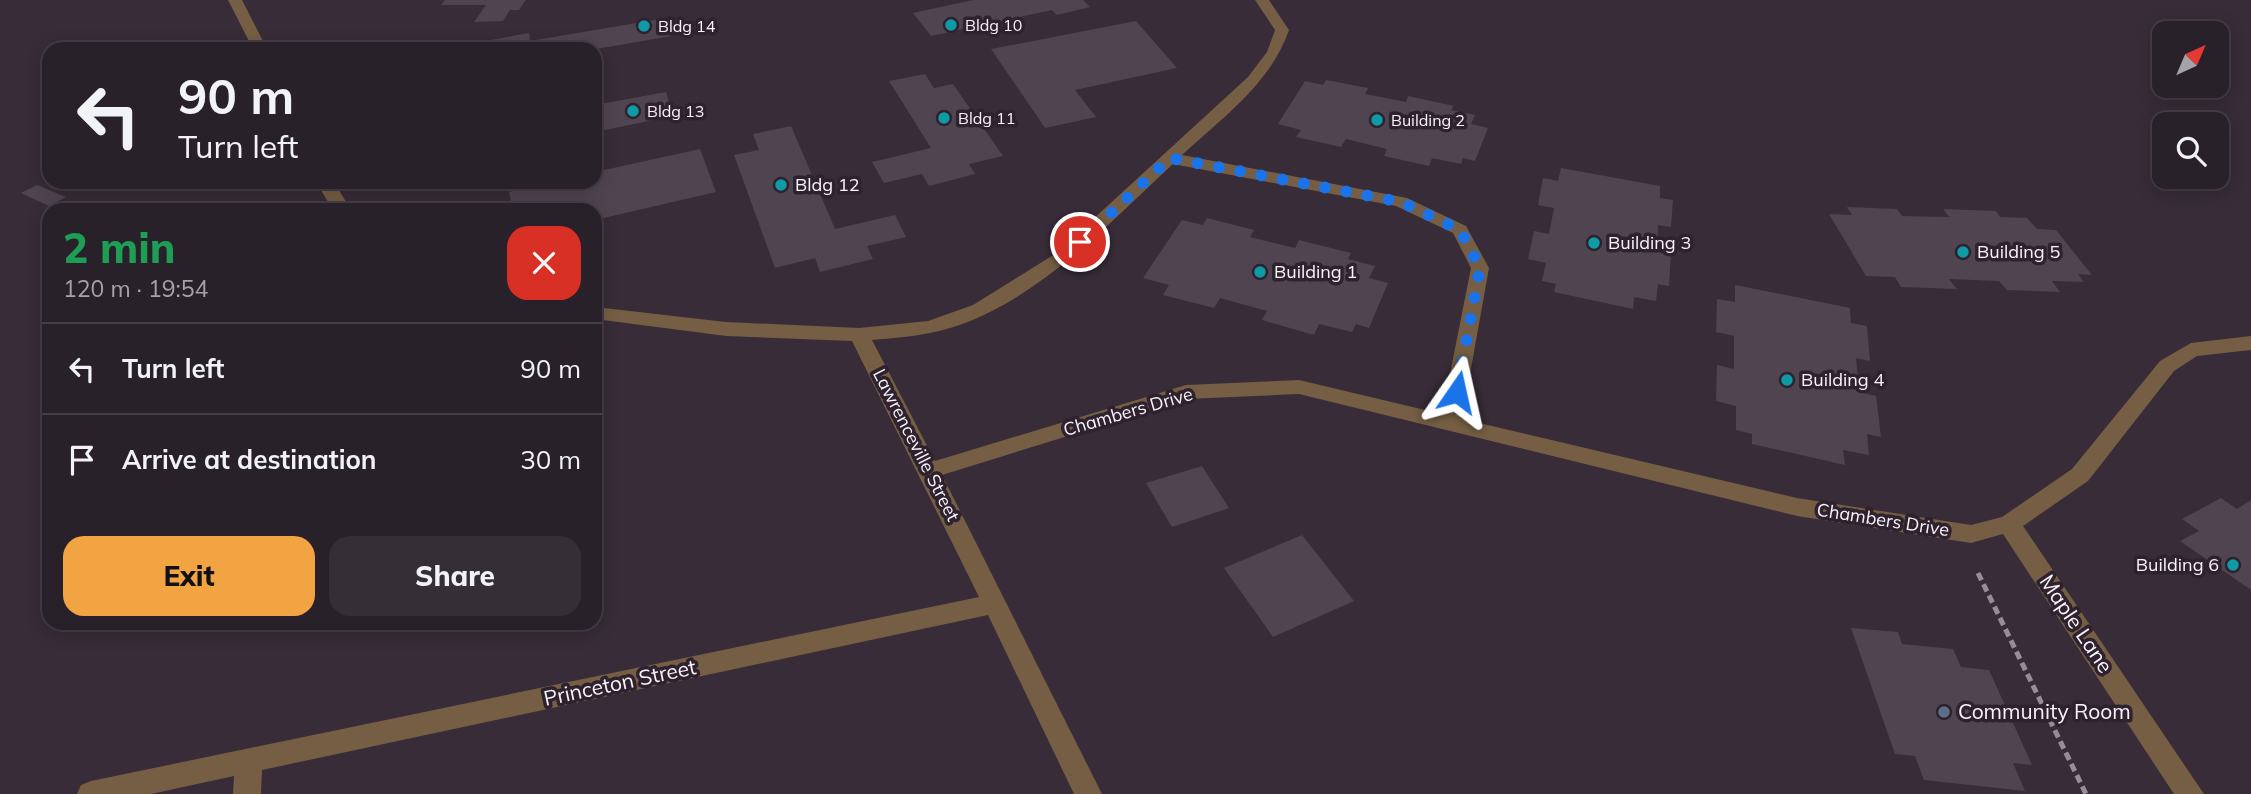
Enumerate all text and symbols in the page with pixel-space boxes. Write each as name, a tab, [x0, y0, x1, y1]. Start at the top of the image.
place label: Bldg 10	[965, 15, 1022, 35]
place label: Bldg 14	[658, 16, 716, 36]
marker: Bldg 10	[943, 17, 959, 33]
marker: Bldg 14	[636, 18, 652, 34]
north arrow	[2152, 21, 2230, 98]
map controls	[2152, 21, 2229, 189]
text: 90 m	[178, 65, 294, 126]
icon: left	[63, 70, 154, 161]
place label: Bldg 13	[647, 101, 704, 121]
marker: Bldg 13	[625, 103, 641, 119]
place label: Bldg 11	[958, 108, 1015, 128]
marker: Bldg 11	[936, 110, 952, 126]
place label: Building 2	[1391, 110, 1465, 130]
marker: Building 2	[1369, 112, 1385, 128]
button: search	[2152, 112, 2229, 189]
text: Turn left	[178, 126, 298, 166]
place label: Bldg 12	[795, 173, 859, 196]
marker: Bldg 12	[773, 177, 789, 193]
pin	[1050, 212, 1110, 272]
text: 2 min	[63, 221, 176, 274]
icon: arrive	[1061, 223, 1099, 261]
button: close	[507, 226, 581, 300]
place label: Building 3	[1608, 231, 1691, 254]
marker: Building 3	[1586, 235, 1602, 251]
place label: Building 5	[1977, 240, 2060, 263]
marker: Building 5	[1955, 244, 1971, 260]
place label: Building 1	[1274, 260, 1357, 283]
marker: Building 1	[1252, 264, 1268, 280]
text: 120 m · 19:54	[63, 274, 208, 303]
icon: left	[63, 350, 101, 388]
text: Turn left	[122, 352, 224, 385]
text: 90 m	[520, 352, 581, 385]
position arrow	[1420, 355, 1494, 429]
street label: Lawrenceville Street	[868, 365, 965, 525]
place label: Building 4	[1801, 368, 1884, 391]
marker: Building 4	[1779, 372, 1795, 388]
street label: Chambers Drive	[1060, 382, 1195, 441]
icon: arrive	[63, 441, 101, 479]
text: Arrive at destination	[122, 443, 377, 476]
text: 30 m	[520, 443, 581, 476]
street label: Chambers Drive	[1815, 498, 1951, 541]
button: Exit	[63, 536, 315, 616]
button: Share	[329, 536, 581, 616]
place label: Building 6	[2136, 553, 2219, 576]
marker: Building 6	[2225, 557, 2241, 573]
street label: Maple Lane	[2034, 569, 2119, 678]
street label: Princeton Street	[541, 653, 698, 711]
place label: Community Room	[1958, 698, 2131, 724]
marker: Community Room	[1936, 704, 1952, 720]

